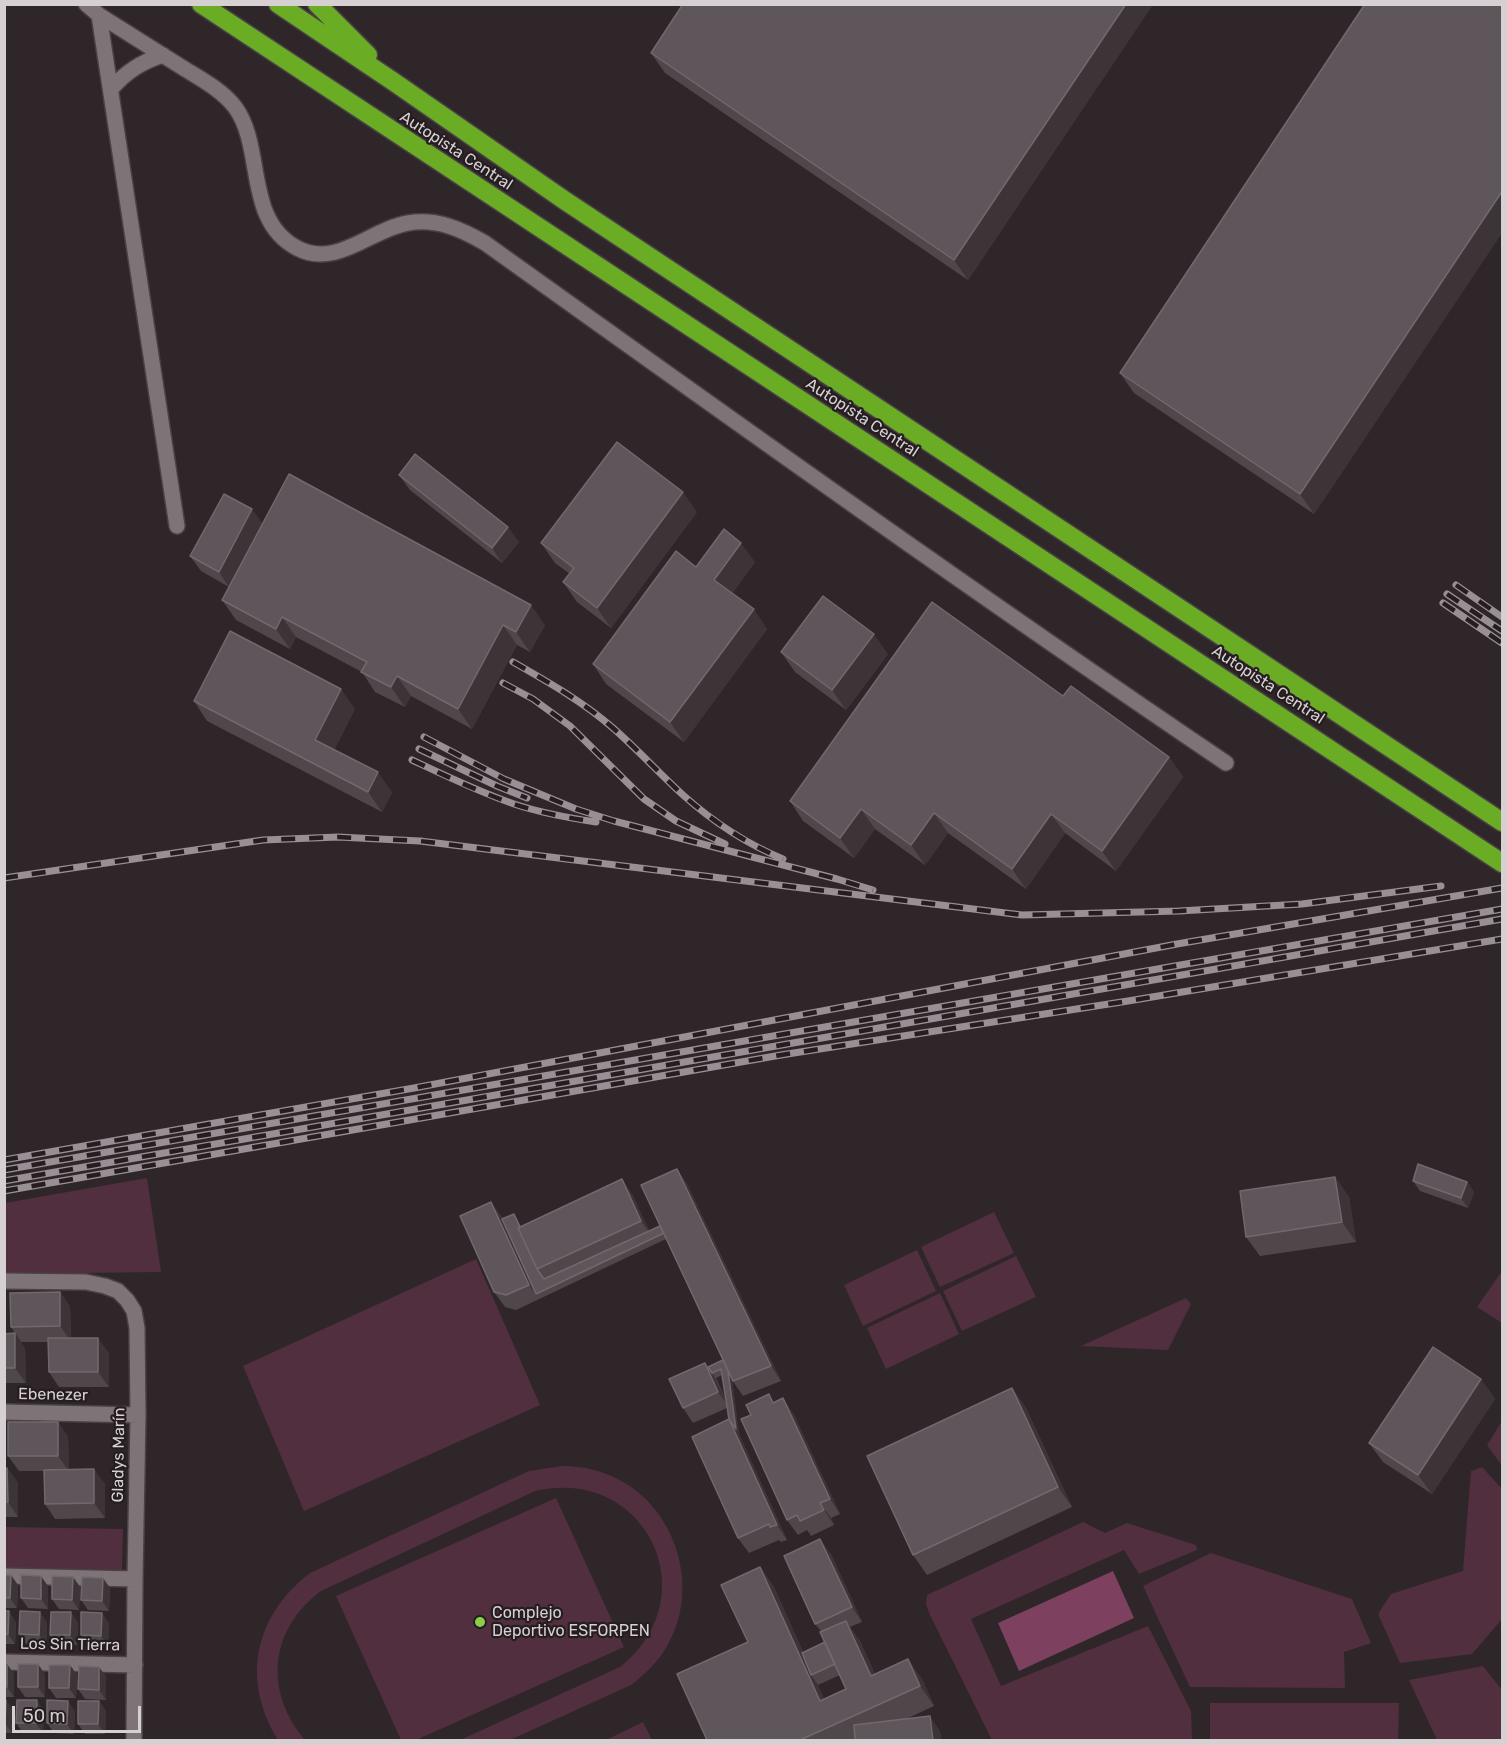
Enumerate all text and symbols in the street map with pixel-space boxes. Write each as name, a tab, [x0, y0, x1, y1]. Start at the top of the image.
street label: Autopista Central	[396, 107, 516, 195]
street label: Autopista Central	[802, 374, 922, 462]
street label: Autopista Central	[1208, 641, 1328, 729]
street label: Ebenezer	[18, 1385, 88, 1405]
street label: Gladys Marín	[109, 1407, 129, 1503]
place label: Complejo Deportivo ESFORPEN	[492, 1603, 650, 1641]
marker: Complejo Deportivo ESFORPEN	[473, 1615, 487, 1629]
street label: Los Sin Tierra	[20, 1635, 120, 1655]
scale bar	[15, 1694, 144, 1732]
text: 50 m	[23, 1705, 66, 1727]

